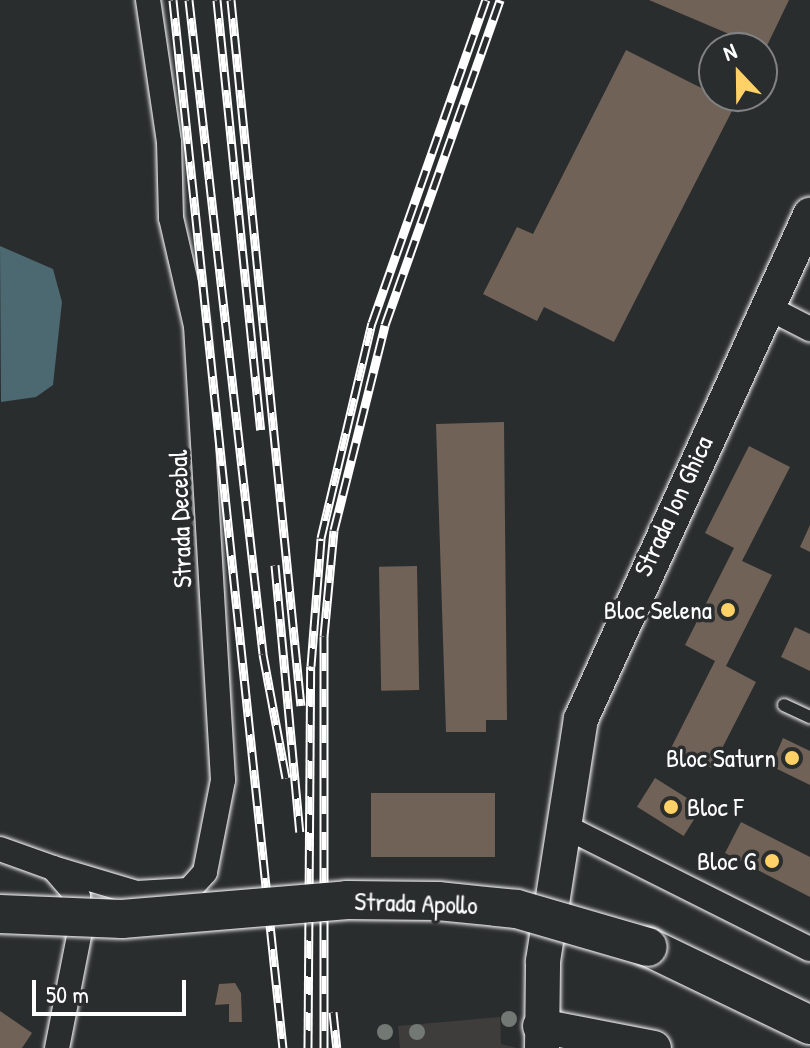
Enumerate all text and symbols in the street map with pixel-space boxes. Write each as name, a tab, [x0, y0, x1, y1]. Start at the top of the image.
north arrow	[698, 32, 778, 112]
text: N	[719, 35, 741, 68]
street label: Strada Ion Ghica	[627, 431, 719, 581]
street label: Strada Decebal	[162, 449, 198, 589]
place label: Bloc Selena	[604, 594, 712, 626]
marker: Bloc Selena	[719, 601, 737, 619]
place label: Bloc Saturn	[666, 742, 776, 774]
marker: Bloc Saturn	[783, 749, 801, 767]
place label: Bloc F	[687, 791, 743, 823]
marker: Bloc F	[662, 798, 680, 816]
place label: Bloc G	[697, 845, 756, 877]
marker: Bloc G	[763, 852, 781, 870]
street label: Strada Apollo	[354, 885, 478, 921]
scale bar	[36, 964, 190, 1014]
text: 50 m	[46, 978, 89, 1010]

